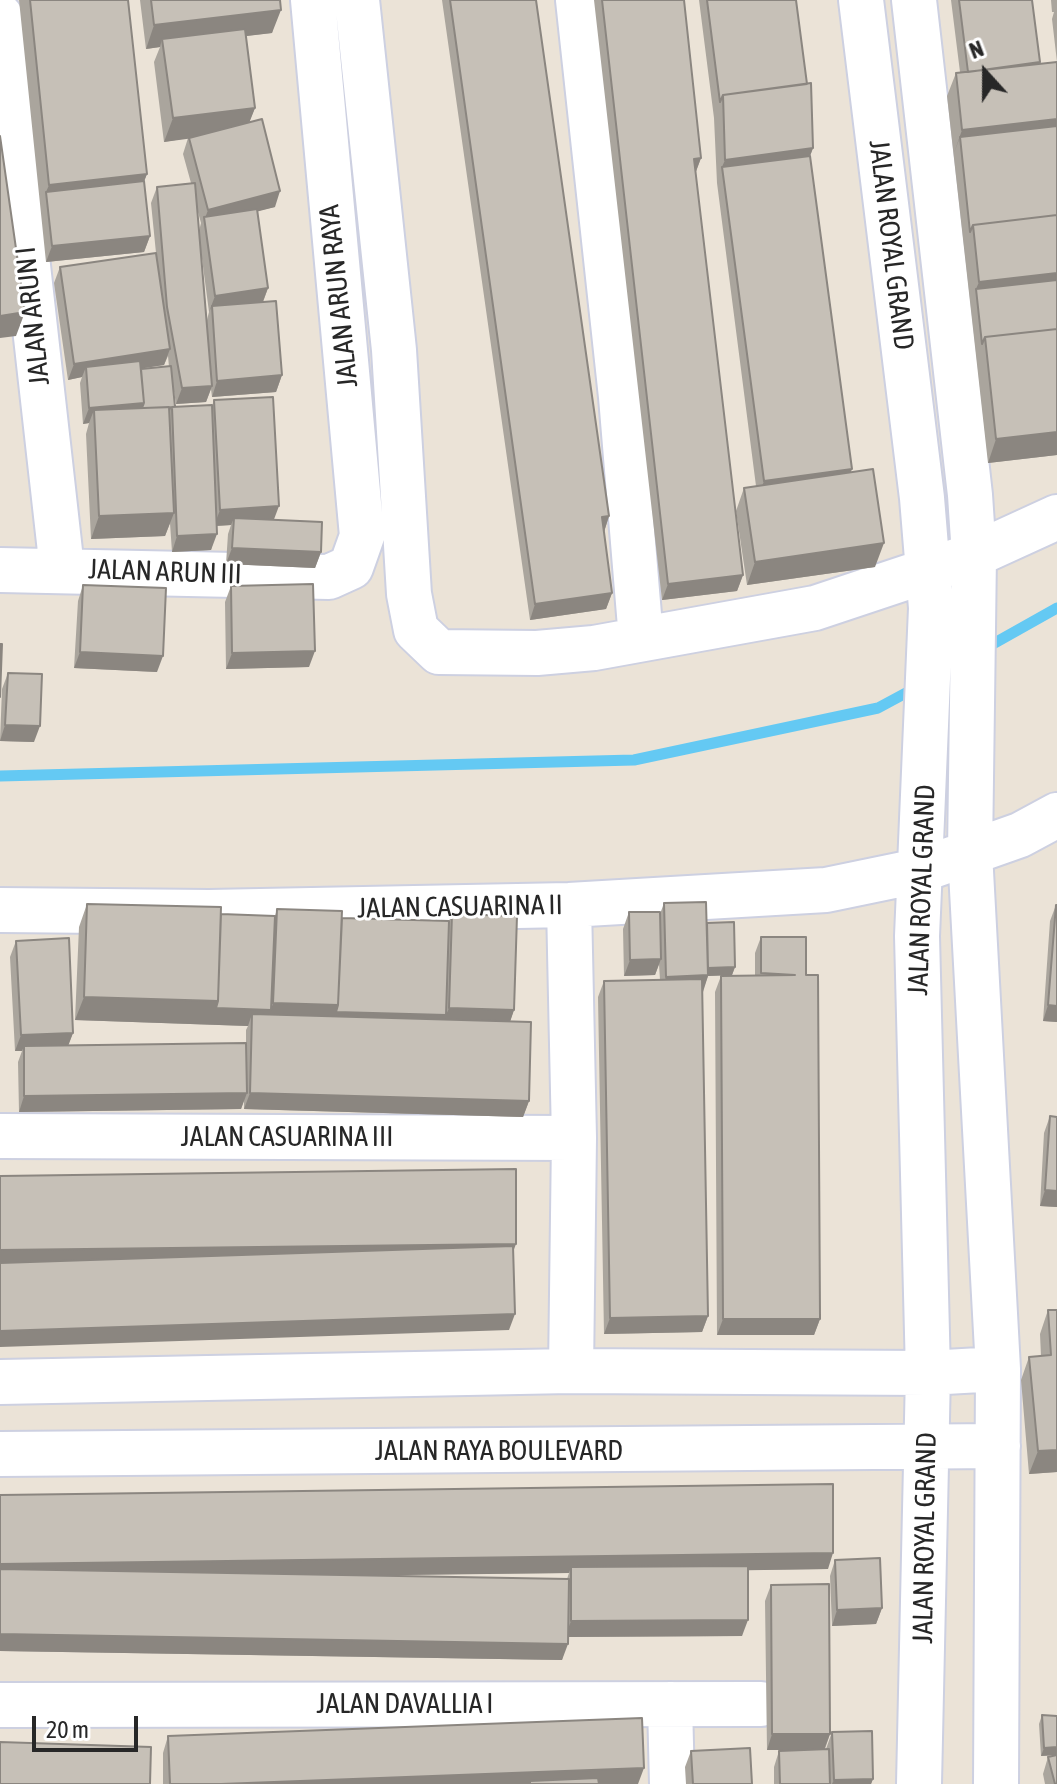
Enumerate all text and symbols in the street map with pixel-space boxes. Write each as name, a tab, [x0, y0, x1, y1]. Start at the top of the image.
north arrow	[945, 32, 1025, 112]
text: N	[966, 35, 987, 64]
street label: JALAN ROYAL GRAND	[861, 138, 921, 352]
street label: JALAN ARUN RAYA	[313, 203, 365, 389]
street label: JALAN ARUN I	[9, 245, 57, 387]
street label: JALAN ARUN III	[88, 553, 242, 591]
street label: JALAN ROYAL GRAND	[902, 784, 942, 996]
street label: JALAN CASUARINA II	[357, 888, 563, 926]
street label: JALAN CASUARINA III	[181, 1120, 393, 1154]
street label: JALAN ROYAL GRAND	[906, 1432, 944, 1644]
street label: JALAN RAYA BOULEVARD	[375, 1434, 623, 1468]
street label: JALAN DAVALLIA I	[317, 1687, 493, 1721]
scale bar	[36, 1700, 142, 1750]
text: 20 m	[46, 1716, 89, 1743]

